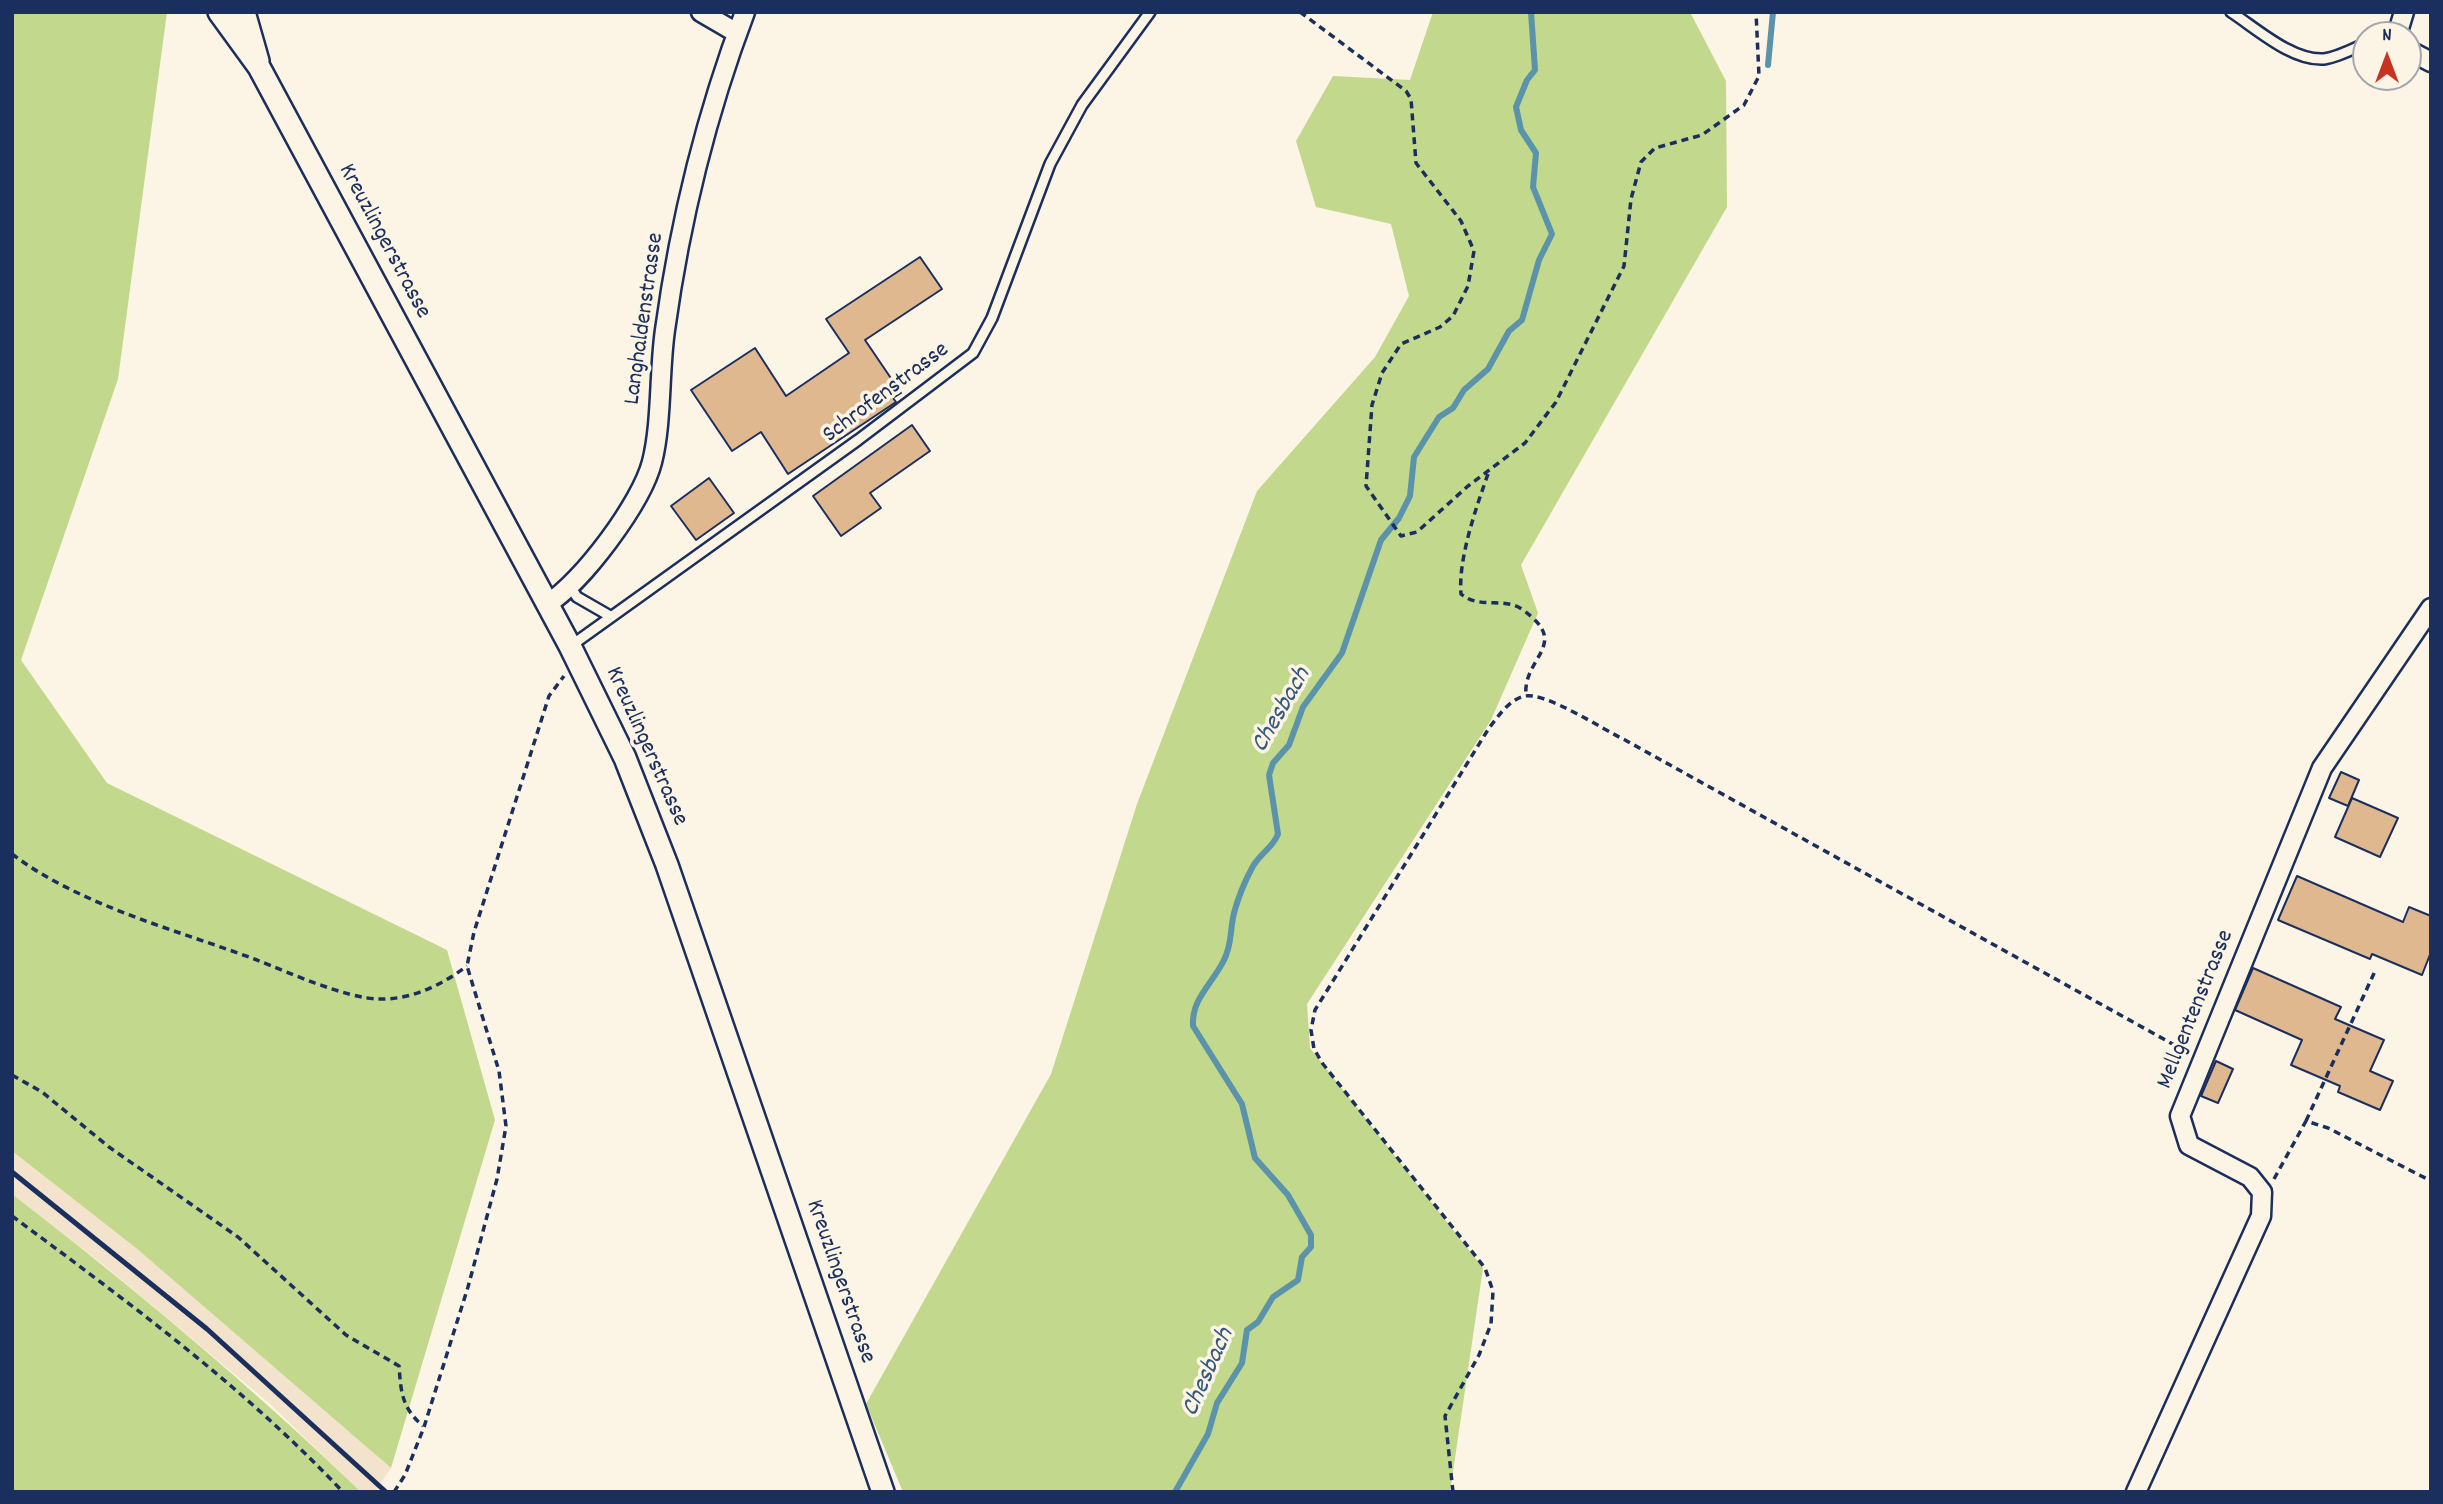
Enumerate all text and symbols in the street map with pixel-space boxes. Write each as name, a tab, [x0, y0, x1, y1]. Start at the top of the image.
north arrow	[2352, 21, 2422, 91]
text: N	[2382, 23, 2392, 50]
street label: Kreuzlingerstrasse	[330, 160, 436, 324]
street label: Langhaldenstrasse	[620, 231, 672, 407]
street label: Schrofenstrasse	[818, 337, 956, 451]
street label: Kreuzlingerstrasse	[597, 663, 693, 831]
water label: Chesbach	[1246, 663, 1320, 759]
street label: Mellgentenstrasse	[2152, 926, 2242, 1094]
street label: Kreuzlingerstrasse	[798, 1196, 880, 1368]
water label: Chesbach	[1177, 1324, 1243, 1422]

